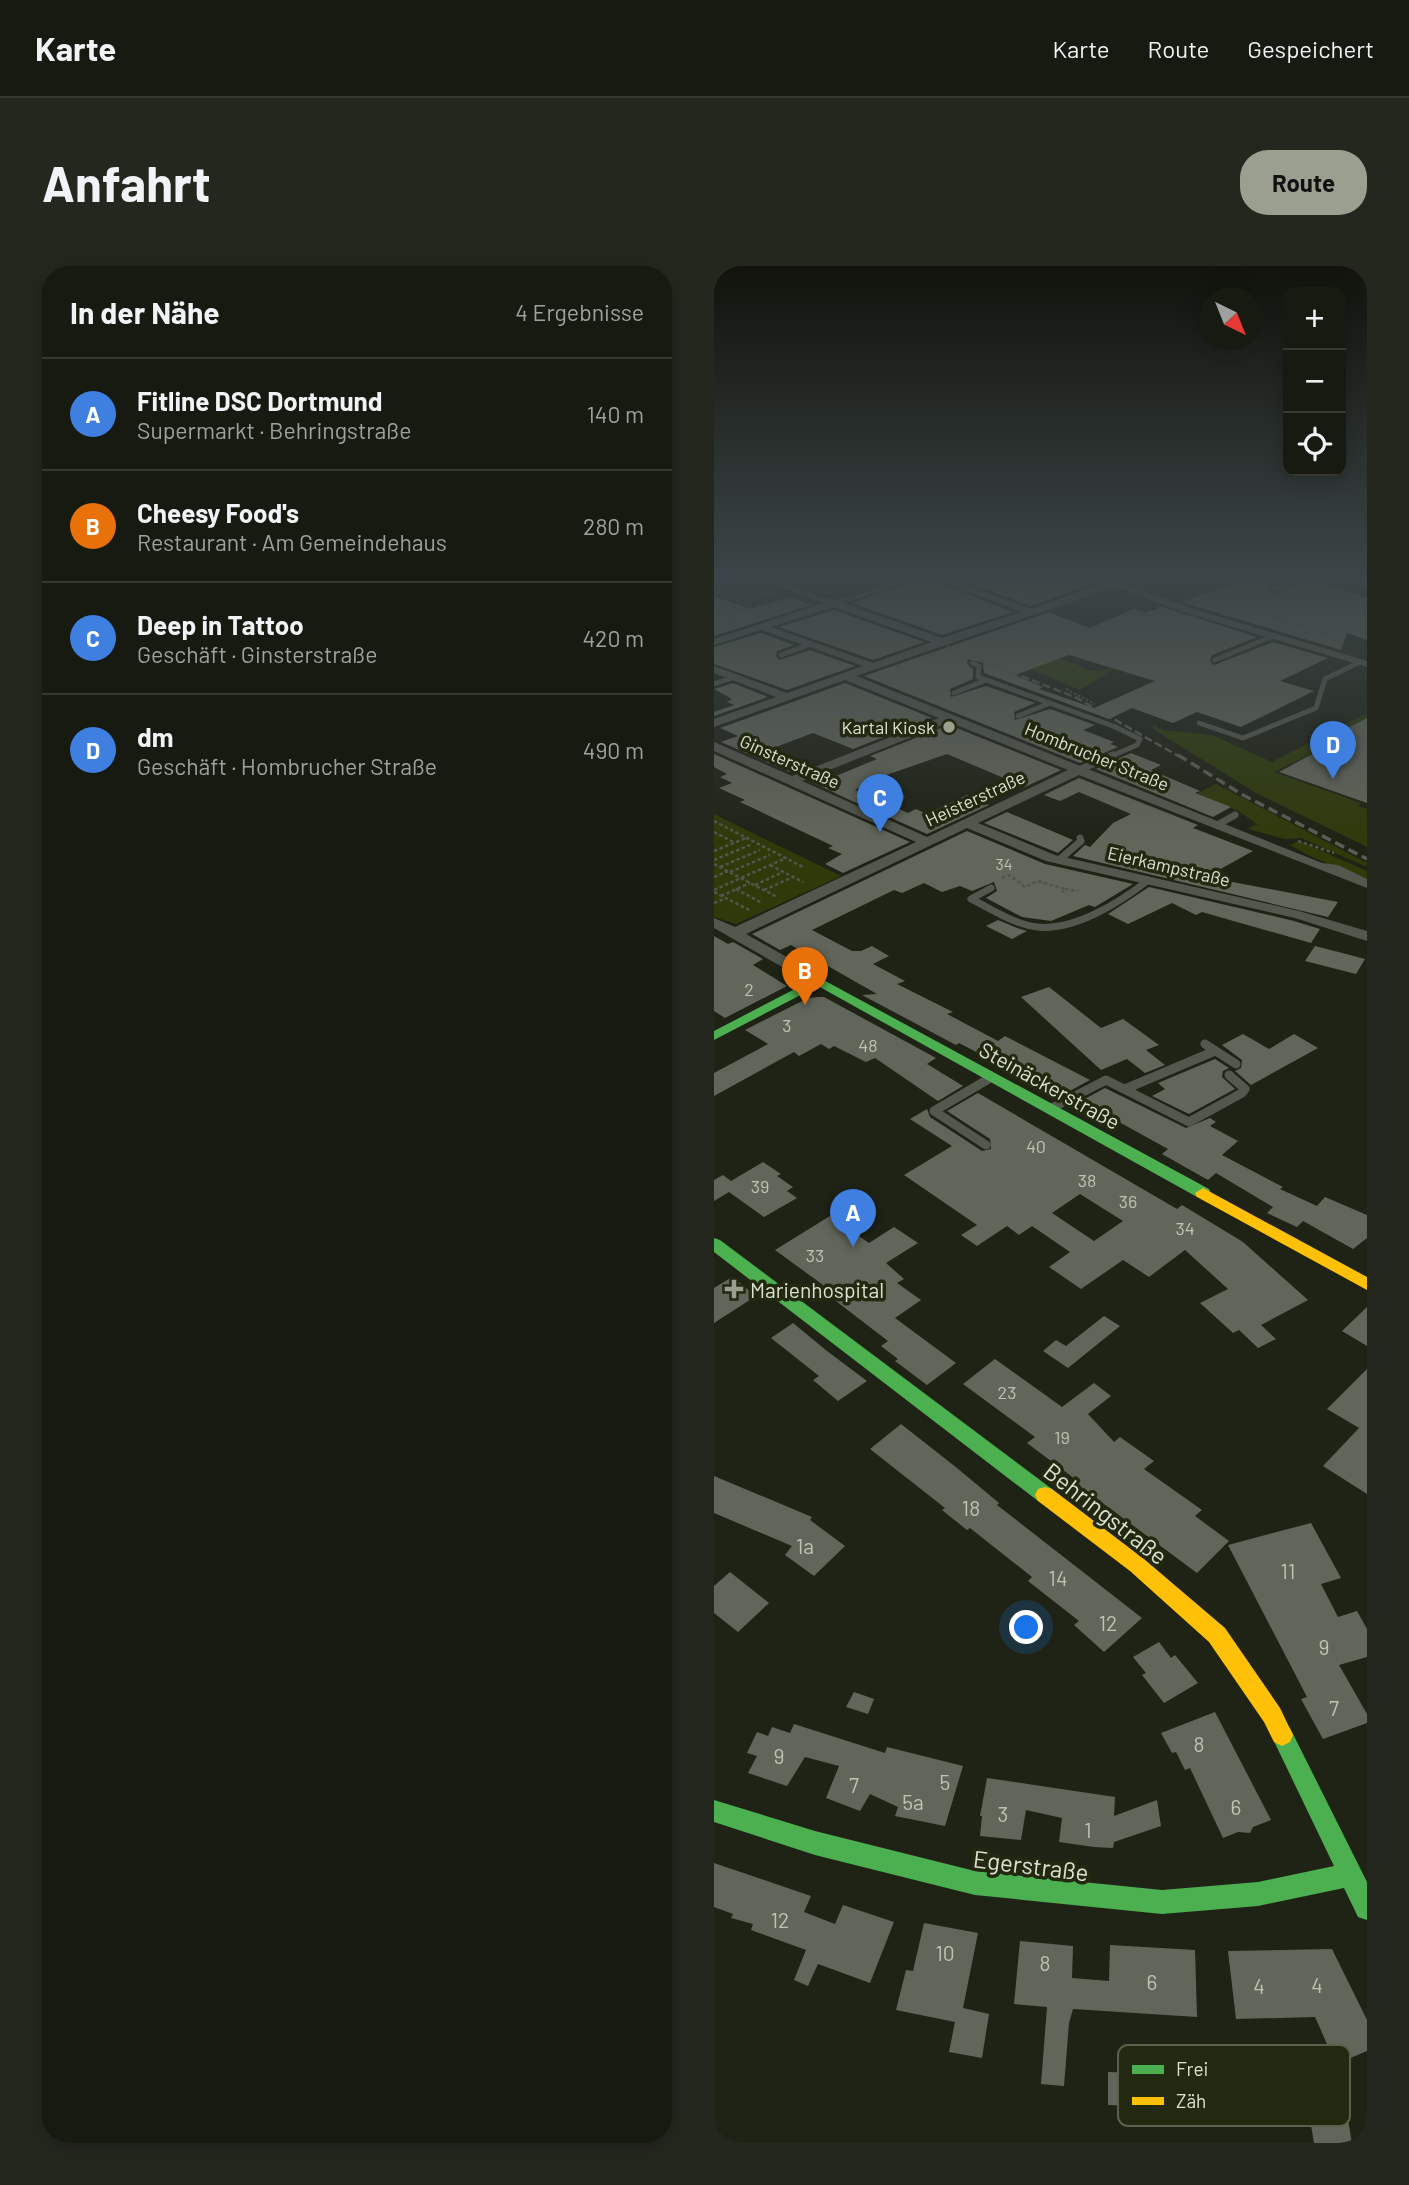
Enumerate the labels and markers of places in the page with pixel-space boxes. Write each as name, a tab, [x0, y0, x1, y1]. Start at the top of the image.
place label: Kartal Kiosk	[841, 716, 935, 738]
marker: Kartal Kiosk	[941, 719, 957, 735]
pin: D	[1310, 721, 1356, 779]
pin: C	[857, 774, 903, 832]
pin: B	[782, 947, 828, 1005]
pin: A	[830, 1189, 876, 1247]
place label: Marienhospital	[750, 1277, 884, 1302]
marker: Marienhospital	[724, 1279, 744, 1299]

